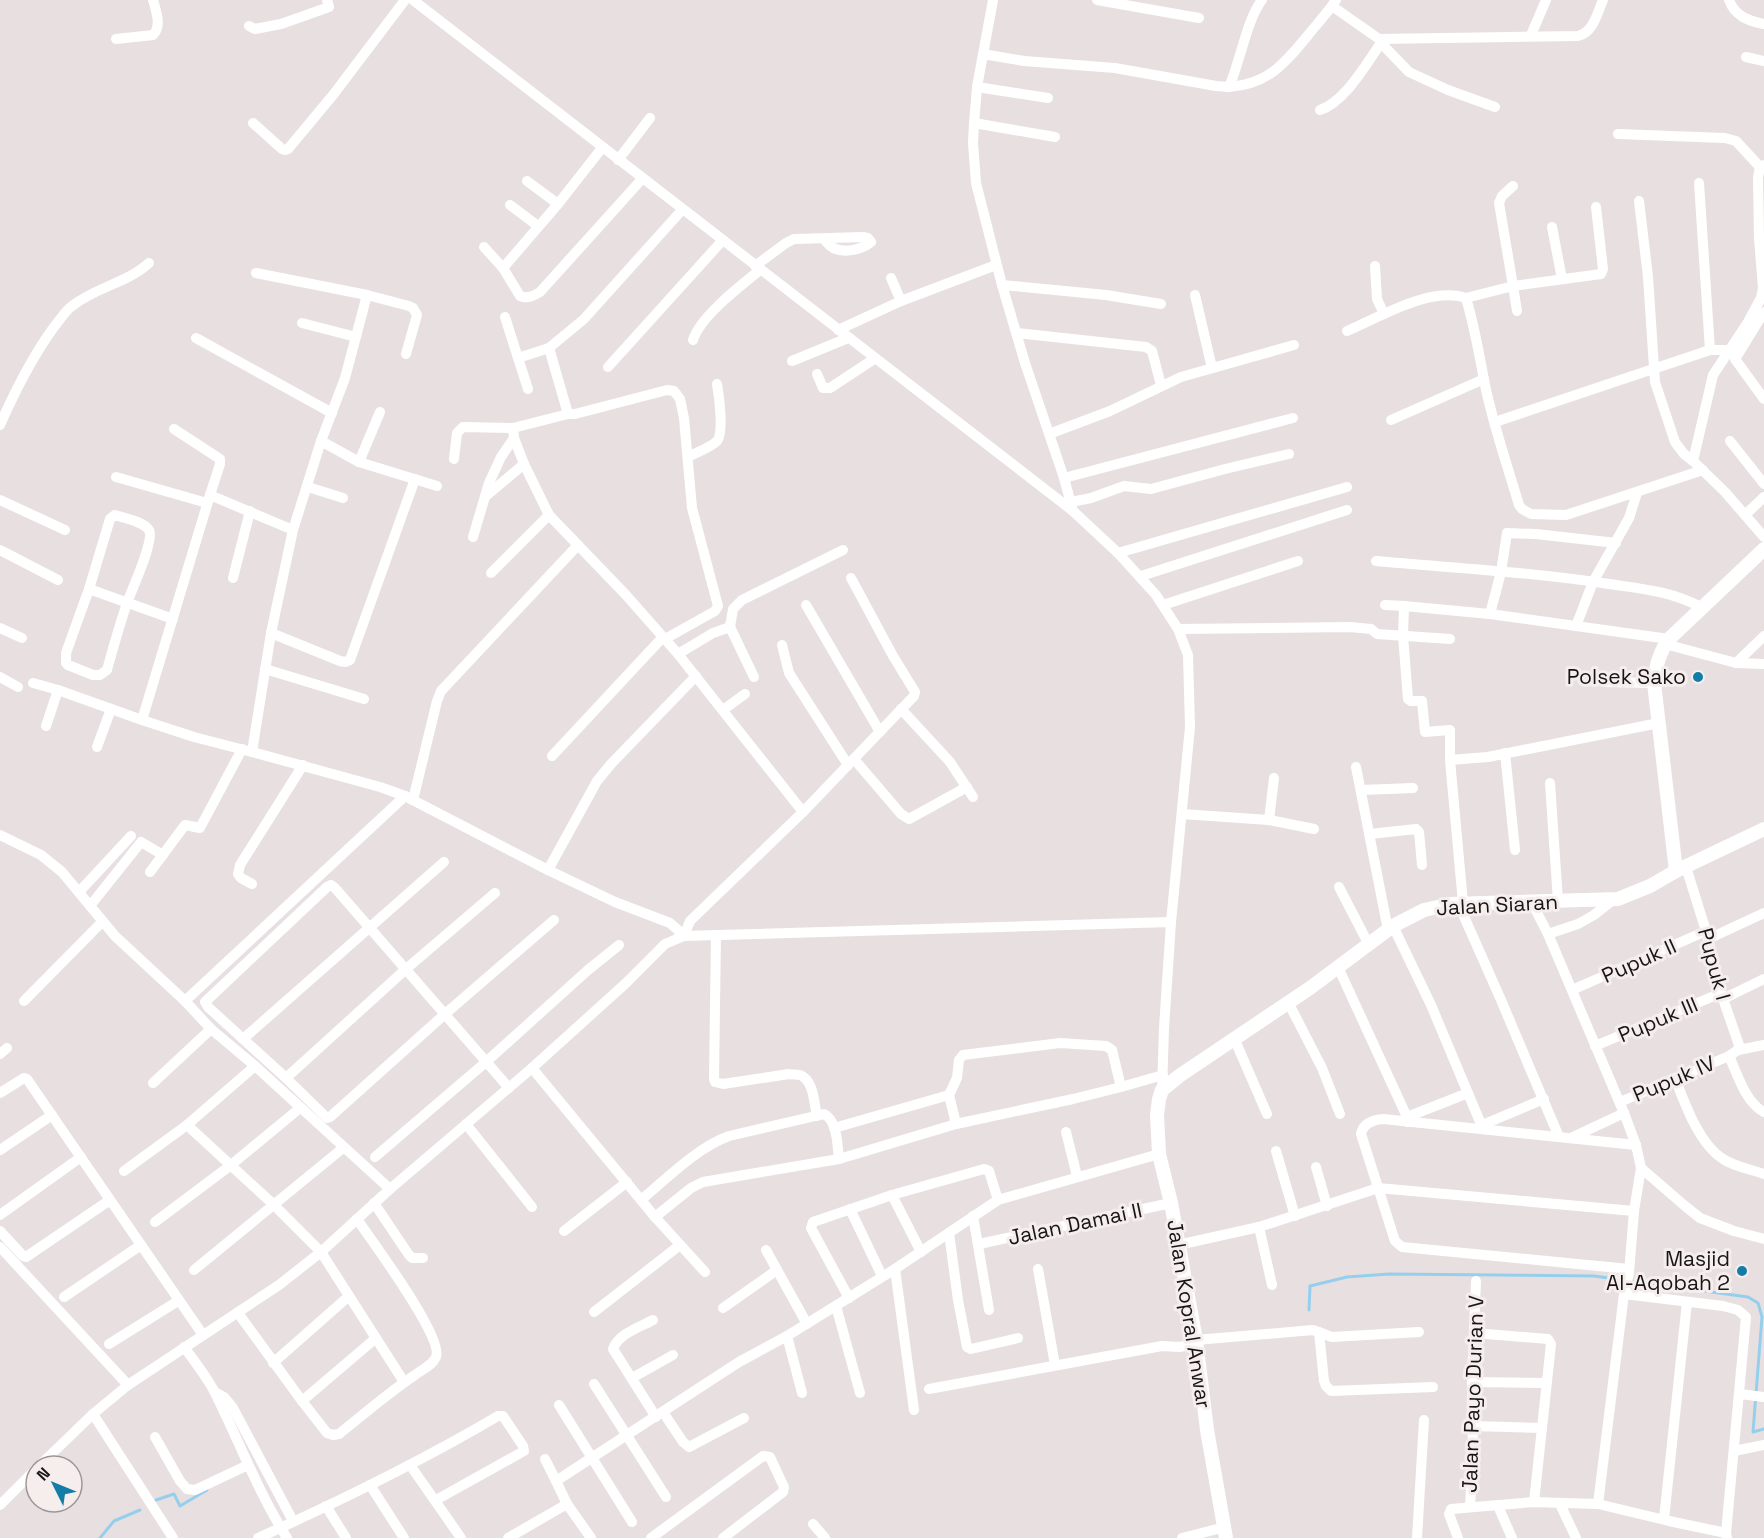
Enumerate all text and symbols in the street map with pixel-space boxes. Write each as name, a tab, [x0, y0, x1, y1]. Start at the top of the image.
place label: Polsek Sako	[1567, 663, 1686, 690]
marker: Polsek Sako	[1691, 670, 1705, 684]
street label: Jalan Siaran	[1435, 888, 1559, 921]
street label: Pupuk I	[1692, 925, 1737, 1003]
street label: Pupuk II	[1597, 932, 1680, 989]
street label: Pupuk III	[1614, 991, 1702, 1048]
street label: Pupuk IV	[1629, 1049, 1719, 1108]
street label: Jalan Damai II	[1005, 1196, 1144, 1251]
street label: Jalan Kopral Anwar	[1161, 1218, 1218, 1410]
place label: Masjid Al-Aqobah 2	[1606, 1245, 1730, 1296]
marker: Masjid Al-Aqobah 2	[1735, 1264, 1749, 1278]
street label: Jalan Payo Durian V	[1456, 1295, 1489, 1493]
north arrow	[24, 1454, 84, 1514]
text: N	[32, 1463, 55, 1485]

